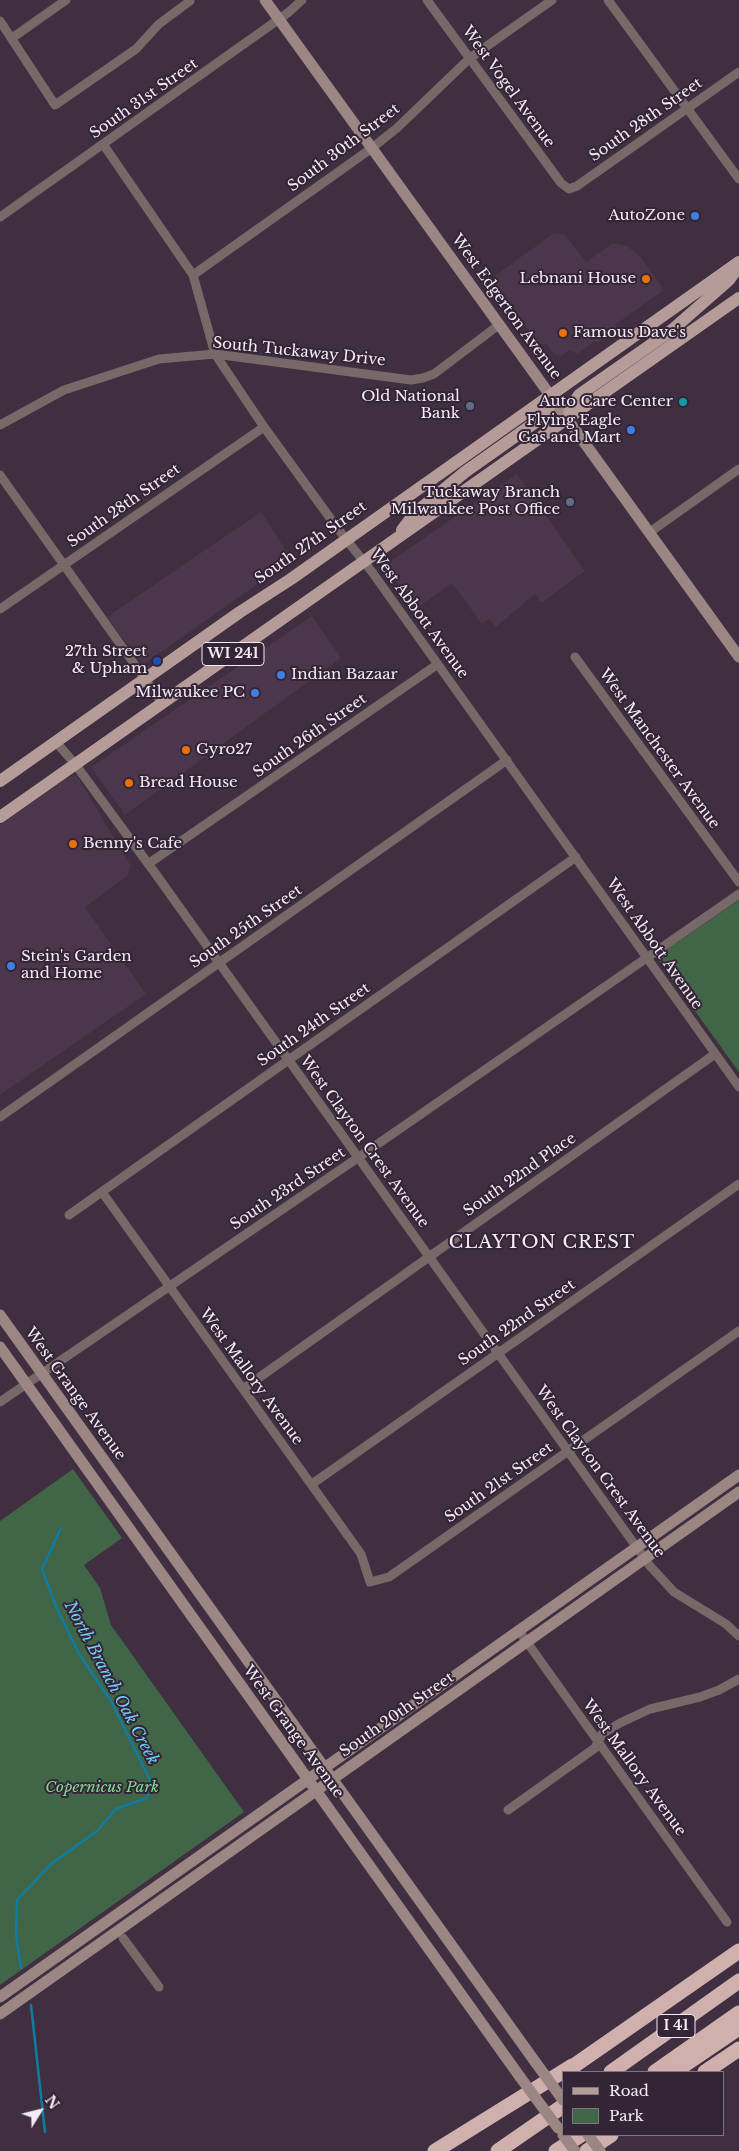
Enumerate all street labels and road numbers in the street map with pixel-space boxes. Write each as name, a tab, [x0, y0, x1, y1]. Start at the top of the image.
street label: West Vogel Avenue	[458, 23, 558, 151]
street label: South 31st Street	[87, 55, 201, 143]
street label: South 28th Street	[586, 74, 706, 166]
street label: South 30th Street	[285, 100, 403, 196]
street label: West Edgerton Avenue	[447, 231, 565, 383]
street label: South Tuckaway Drive	[212, 334, 386, 370]
street label: South 28th Street	[64, 460, 184, 552]
street label: South 27th Street	[252, 498, 370, 588]
street label: West Abbott Avenue	[366, 546, 472, 682]
road number: WI 241	[202, 642, 264, 666]
street label: West Manchester Avenue	[595, 665, 723, 833]
street label: South 26th Street	[250, 690, 370, 782]
street label: West Abbott Avenue	[602, 875, 706, 1013]
street label: South 25th Street	[186, 881, 306, 973]
street label: South 24th Street	[254, 979, 374, 1071]
street label: West Clayton Crest Avenue	[296, 1053, 432, 1231]
street label: South 22nd Place	[460, 1129, 580, 1221]
street label: South 23rd Street	[227, 1144, 349, 1234]
street label: South 22nd Street	[455, 1276, 579, 1370]
street label: West Mallory Avenue	[195, 1305, 307, 1449]
street label: West Grange Avenue	[21, 1324, 129, 1464]
street label: West Clayton Crest Avenue	[532, 1383, 668, 1561]
street label: South 21st Street	[442, 1439, 556, 1527]
street label: West Grange Avenue	[239, 1662, 347, 1802]
street label: South 20th Street	[336, 1669, 458, 1761]
street label: West Mallory Avenue	[578, 1696, 690, 1840]
road number: I 41	[657, 2014, 695, 2038]

